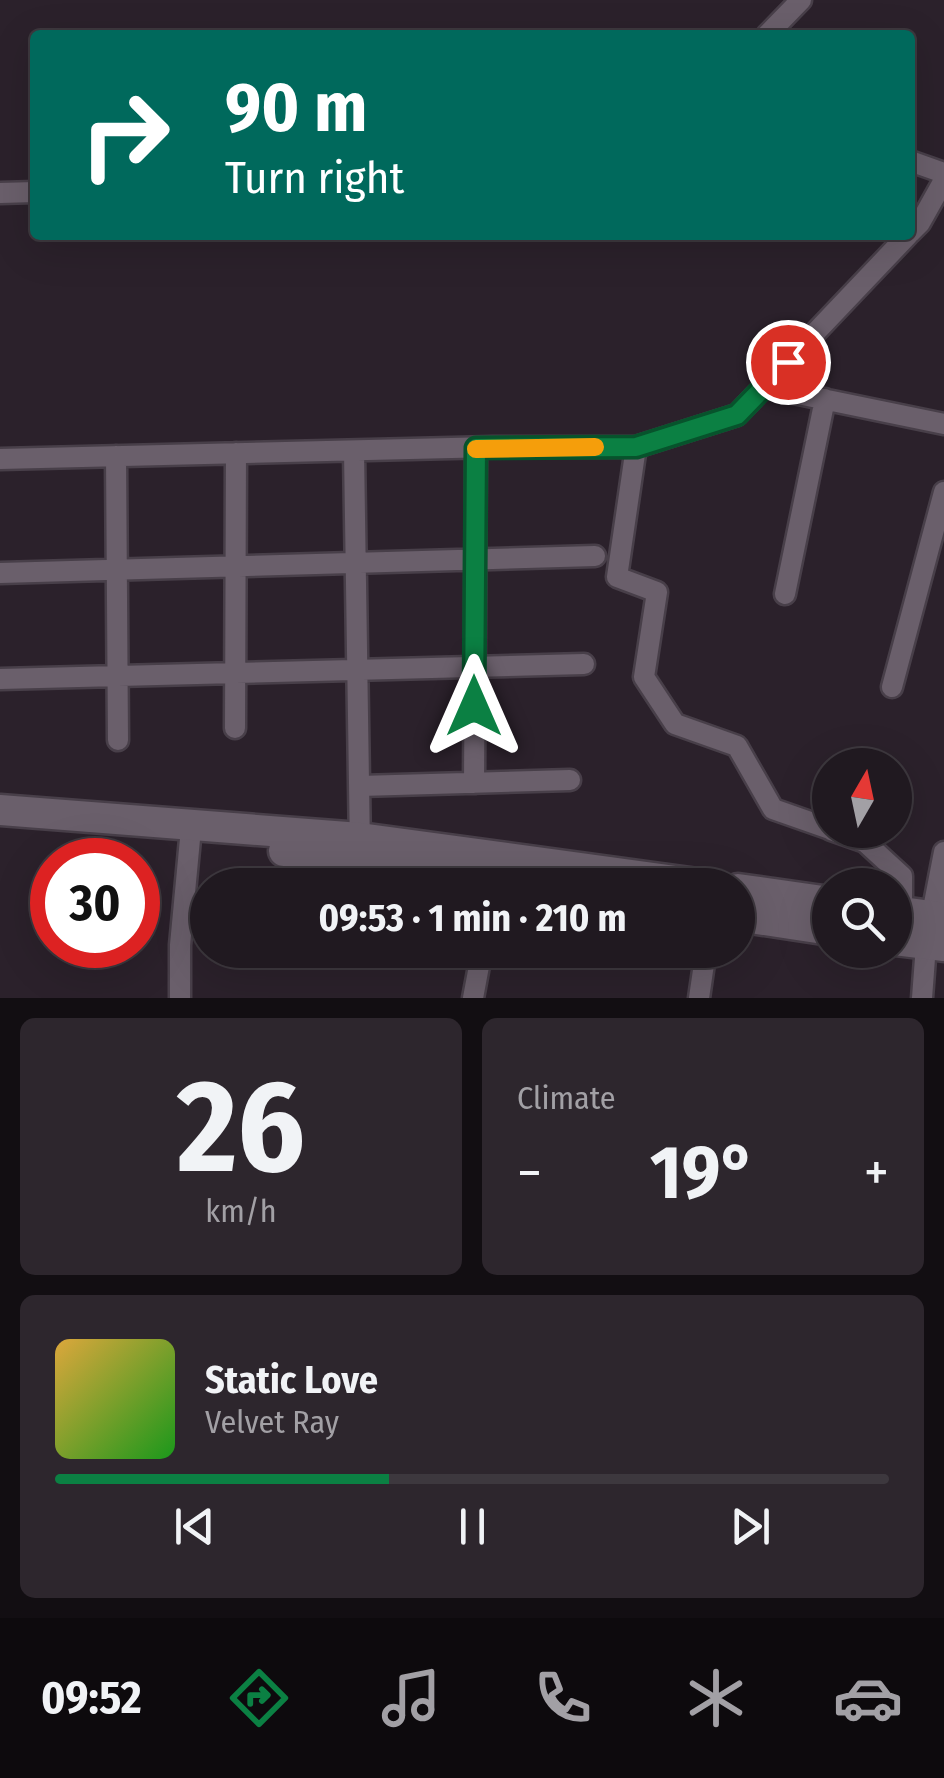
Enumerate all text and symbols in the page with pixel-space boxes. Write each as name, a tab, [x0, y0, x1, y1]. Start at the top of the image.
text: 90 m	[225, 66, 367, 150]
icon: right	[60, 70, 190, 200]
text: Turn right	[225, 151, 404, 205]
pin	[746, 320, 831, 405]
icon: arrive	[761, 335, 816, 390]
position arrow	[422, 654, 526, 758]
north arrow	[812, 748, 912, 848]
map controls	[812, 748, 912, 968]
speed limit sign: 30	[30, 838, 160, 968]
button: search	[812, 868, 912, 968]
text: 09:53 · 1 min · 210 m	[319, 895, 626, 941]
text: 26	[177, 1049, 305, 1205]
text: Climate	[517, 1079, 616, 1117]
text: 19°	[650, 1128, 756, 1218]
text: −	[517, 1140, 542, 1206]
text: +	[864, 1140, 889, 1206]
text: km/h	[205, 1192, 277, 1230]
text: Static Love	[205, 1357, 378, 1403]
text: Velvet Ray	[205, 1403, 339, 1441]
icon: previous	[167, 1499, 222, 1554]
icon: pause	[445, 1499, 500, 1554]
icon: next	[723, 1499, 778, 1554]
icon: directions	[224, 1663, 294, 1733]
icon: music	[376, 1663, 446, 1733]
icon: phone	[528, 1663, 598, 1733]
icon: climate	[681, 1663, 751, 1733]
icon: car	[833, 1663, 903, 1733]
text: 09:52	[41, 1671, 142, 1725]

